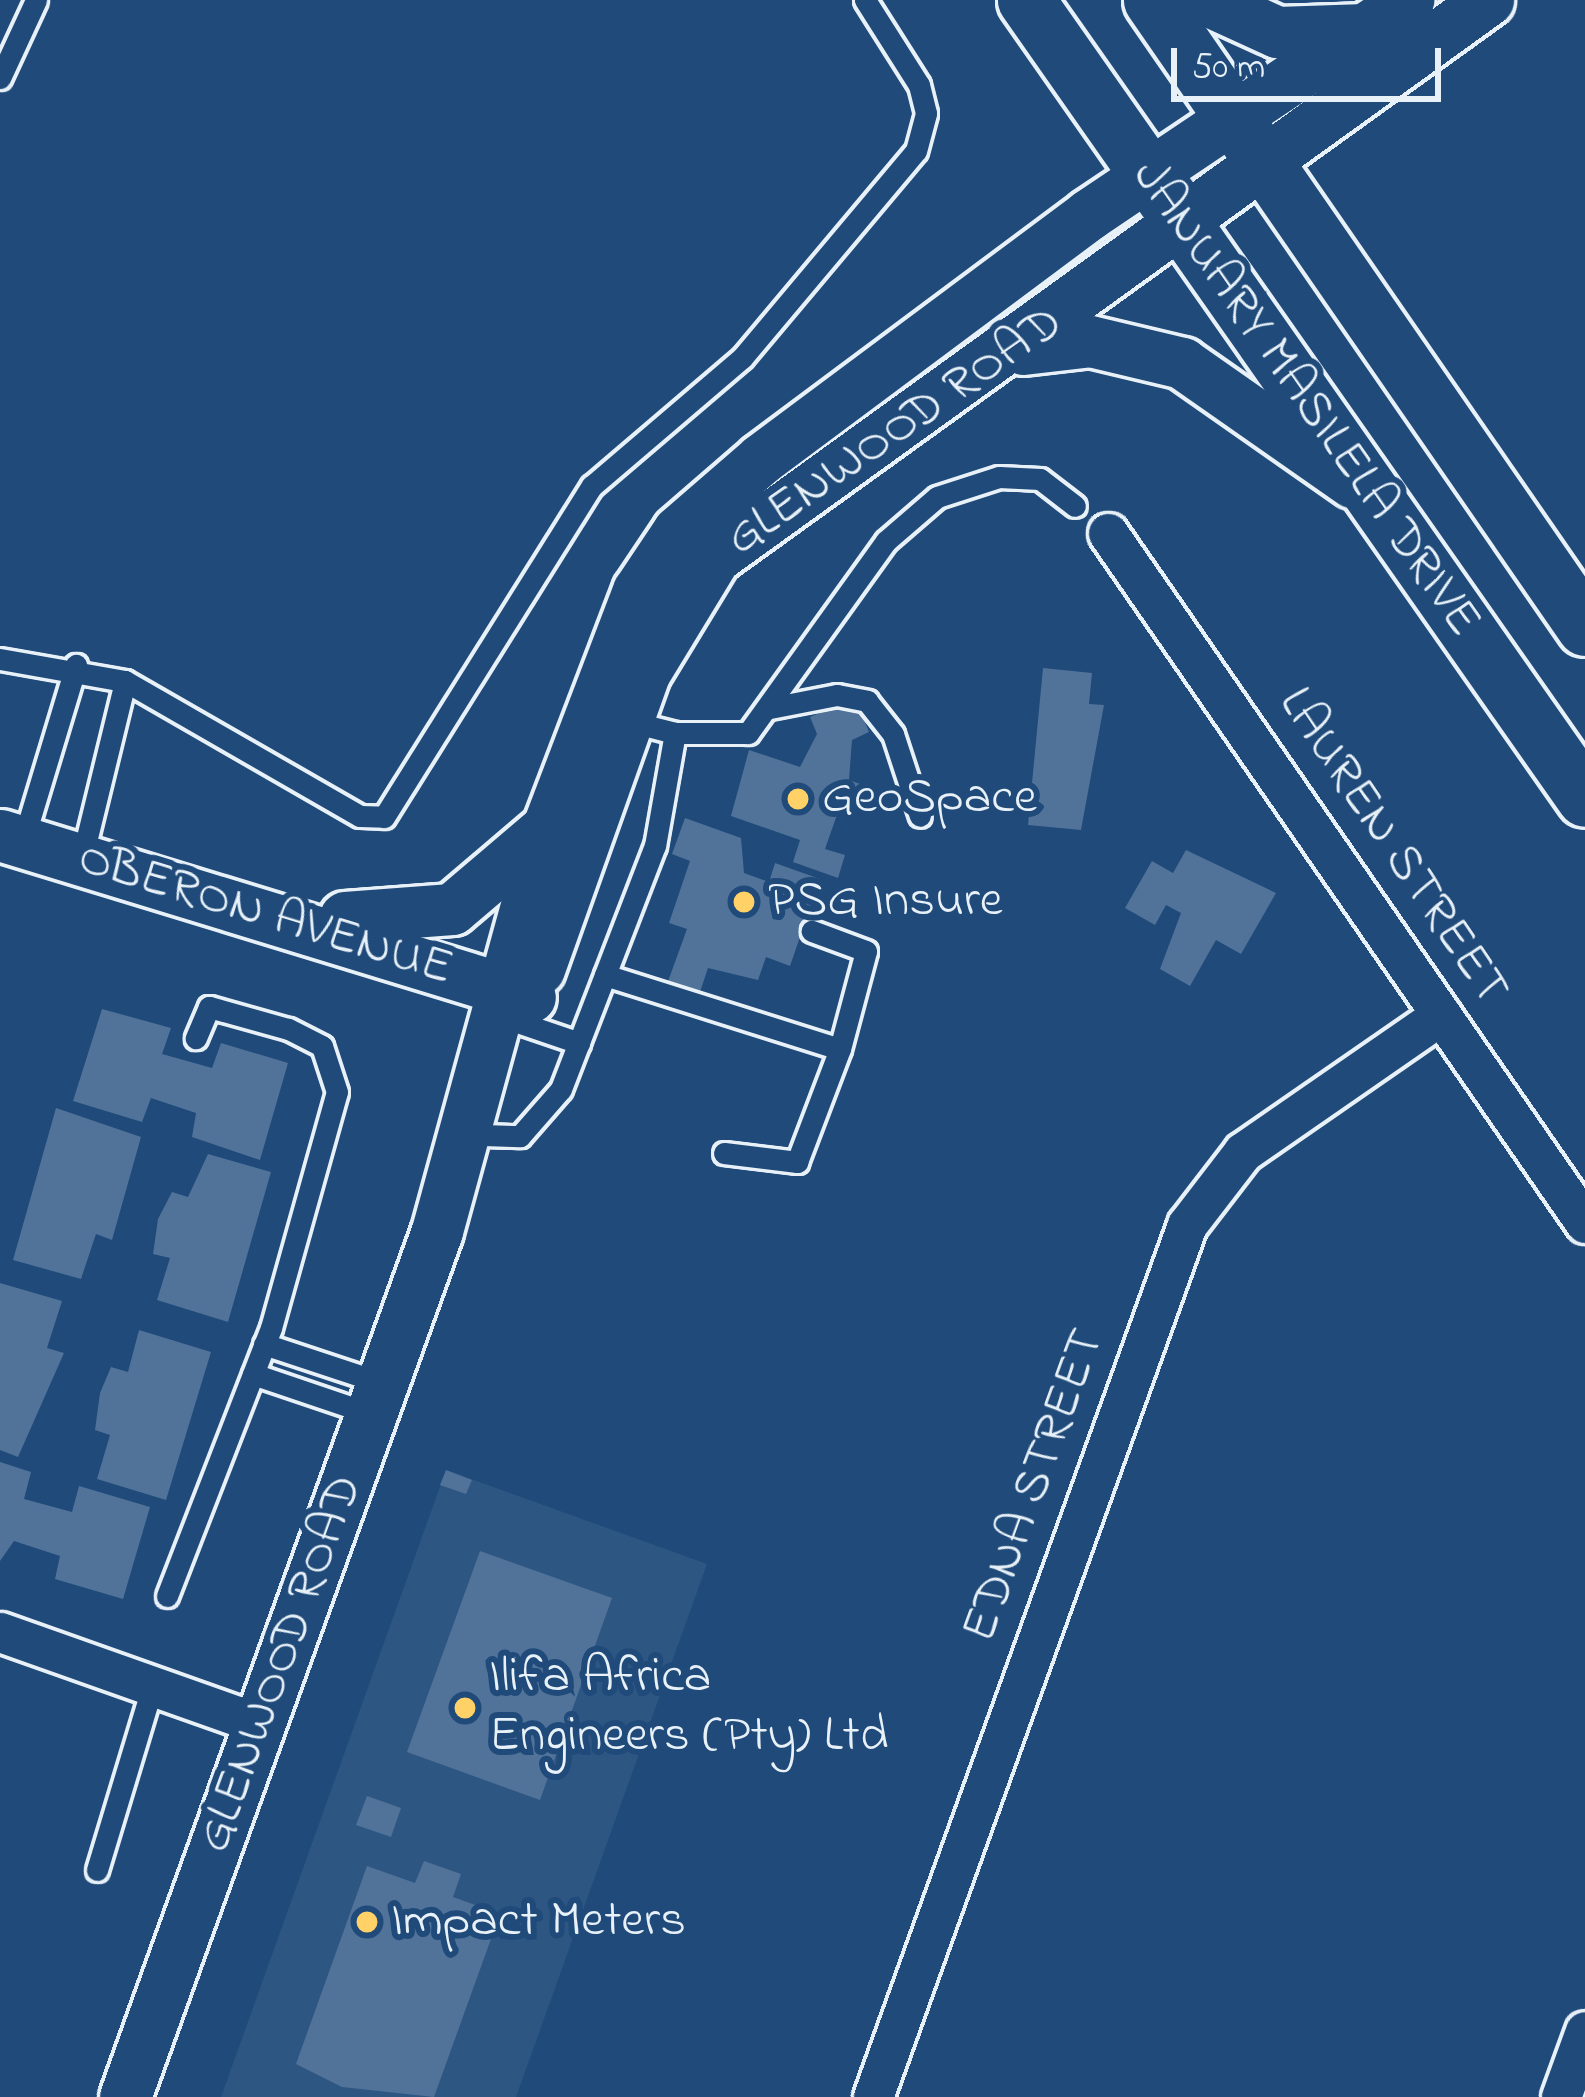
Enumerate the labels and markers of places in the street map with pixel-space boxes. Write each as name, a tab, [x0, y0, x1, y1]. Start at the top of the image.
place label: GeoSpace	[822, 768, 1037, 830]
marker: GeoSpace	[785, 786, 811, 812]
place label: PSG Insure	[768, 871, 1003, 933]
marker: PSG Insure	[731, 889, 757, 915]
place label: Ilifa Africa Engineers (Pty) Ltd	[489, 1648, 888, 1768]
marker: Ilifa Africa Engineers (Pty) Ltd	[452, 1695, 478, 1721]
place label: Impact Meters	[391, 1891, 686, 1953]
marker: Impact Meters	[354, 1909, 380, 1935]

